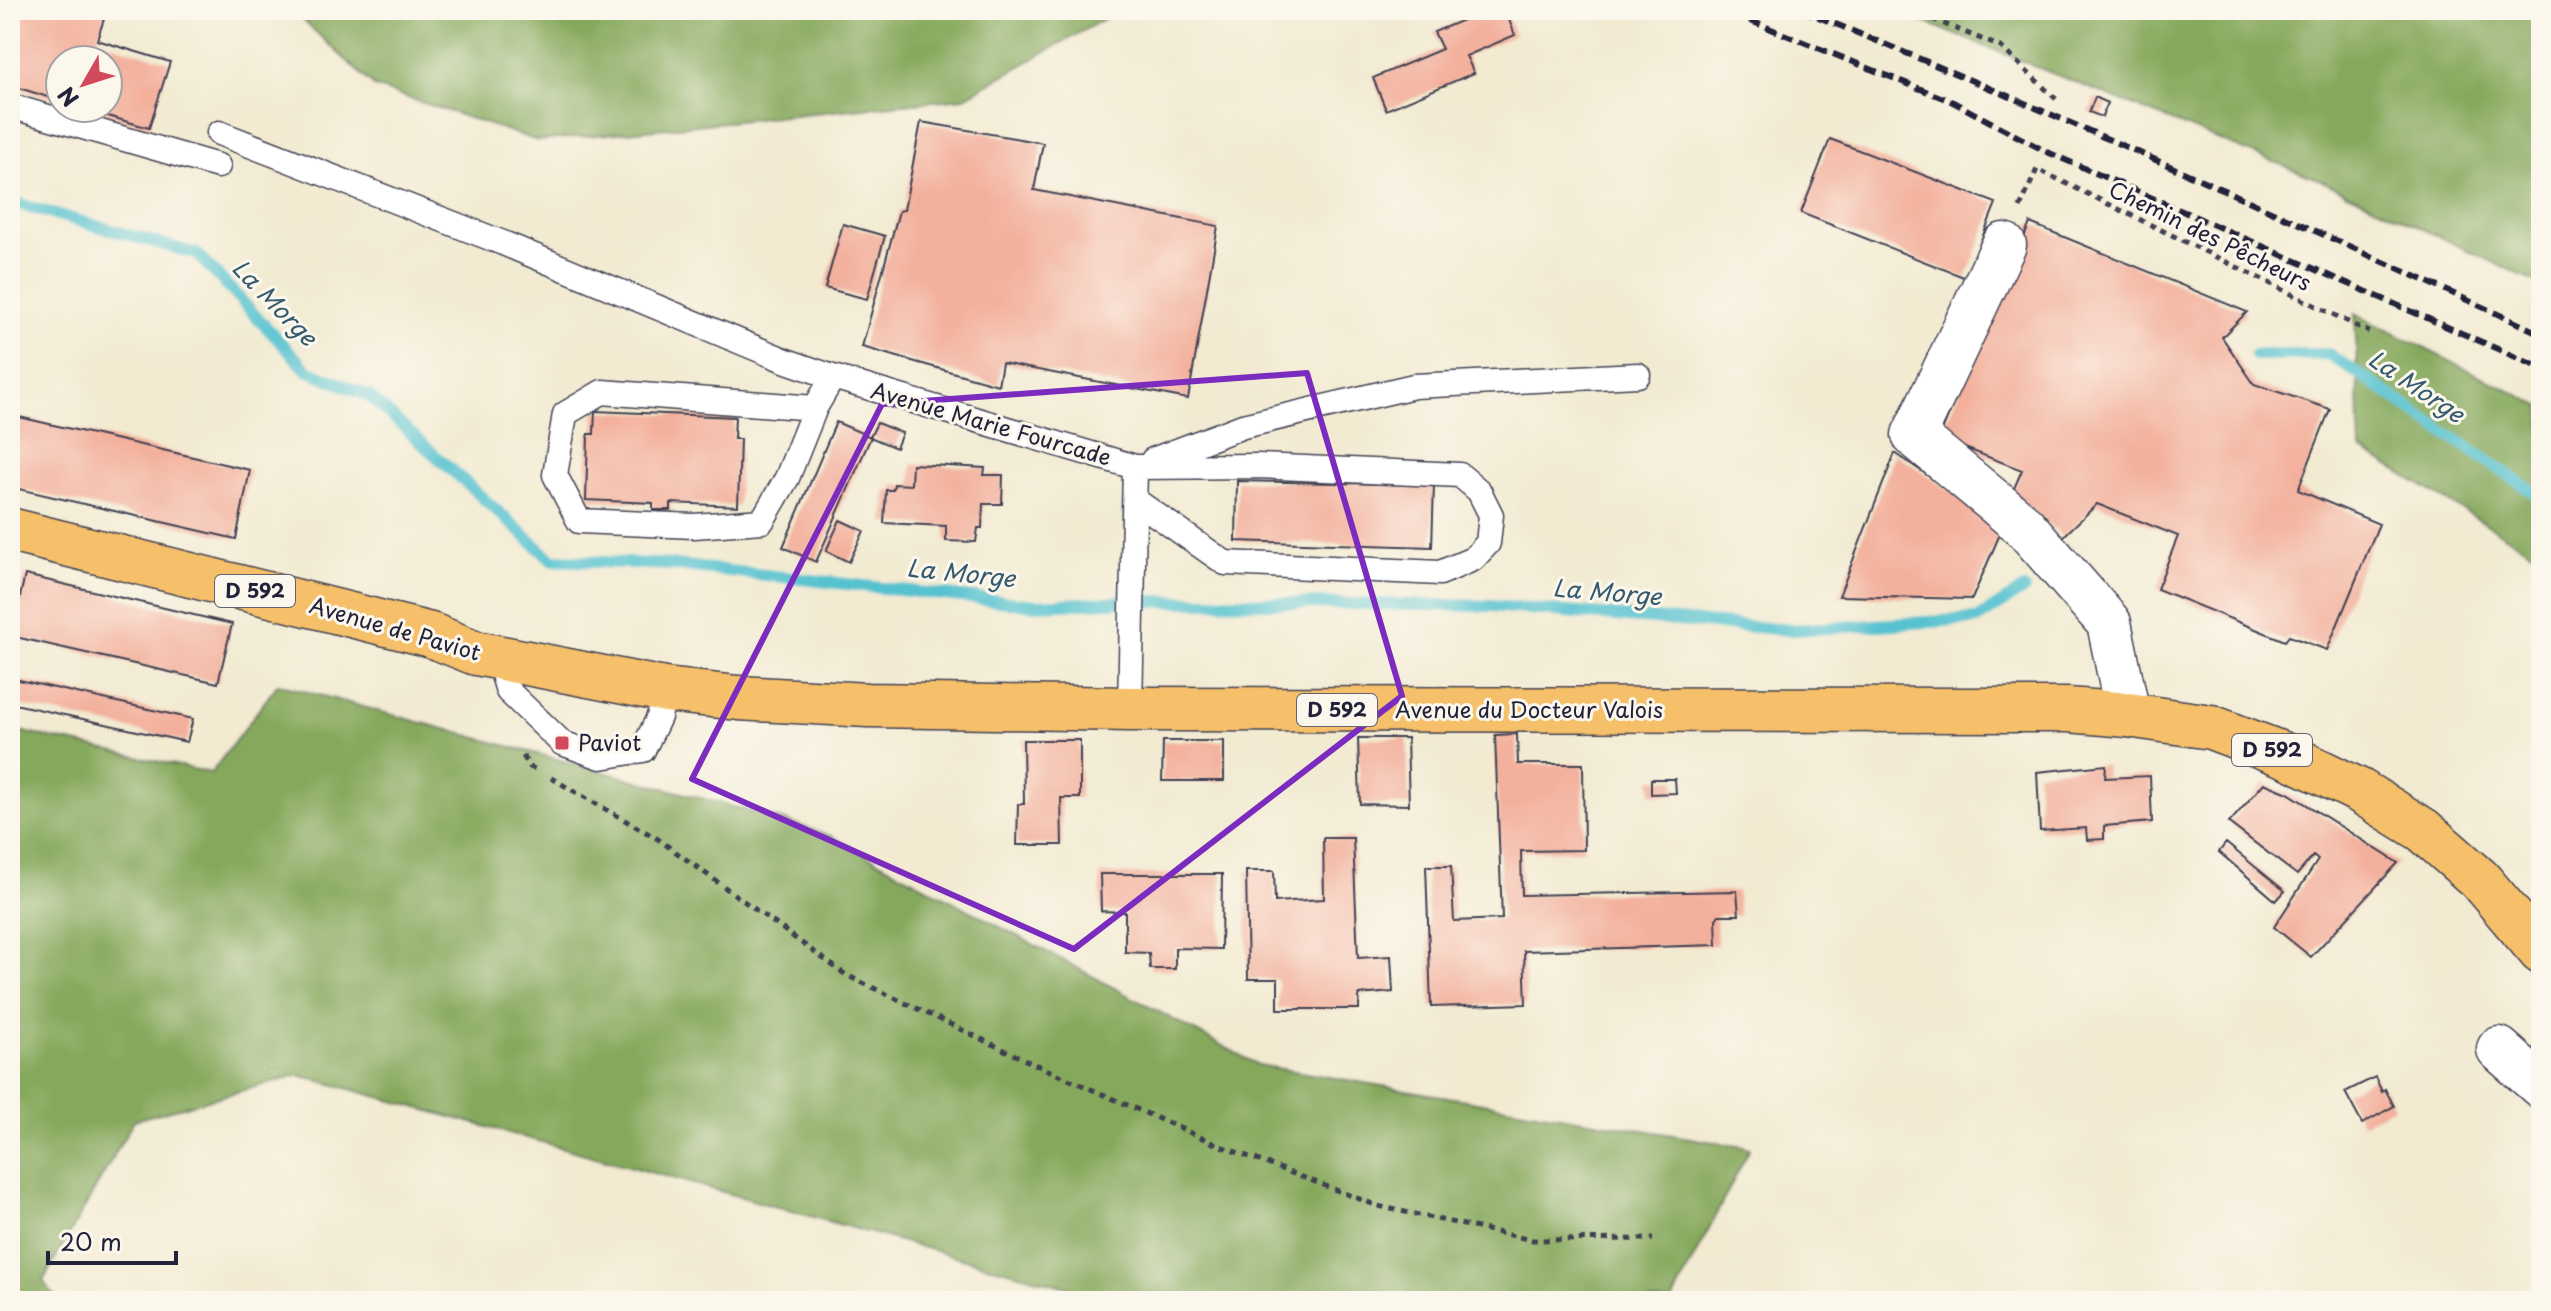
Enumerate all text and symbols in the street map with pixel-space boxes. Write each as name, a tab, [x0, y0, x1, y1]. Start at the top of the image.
north arrow	[44, 44, 124, 124]
text: N	[49, 80, 86, 115]
street label: Chemin des Pêcheurs	[2104, 171, 2317, 298]
water label: La Morge	[225, 250, 327, 354]
water label: La Morge	[2362, 340, 2473, 431]
street label: Avenue Marie Fourcade	[868, 372, 1115, 473]
water label: La Morge	[905, 548, 1018, 596]
water label: La Morge	[1551, 568, 1664, 614]
road number: D 592	[215, 575, 295, 607]
street label: Avenue de Paviot	[306, 587, 485, 668]
street label: Avenue du Docteur Valois	[1395, 692, 1663, 725]
road number: D 592	[1297, 694, 1377, 726]
place label: Paviot	[578, 725, 641, 758]
marker: Paviot	[553, 734, 571, 752]
road number: D 592	[2232, 734, 2312, 766]
scale bar	[48, 1215, 176, 1265]
text: 20 m	[60, 1223, 122, 1259]

